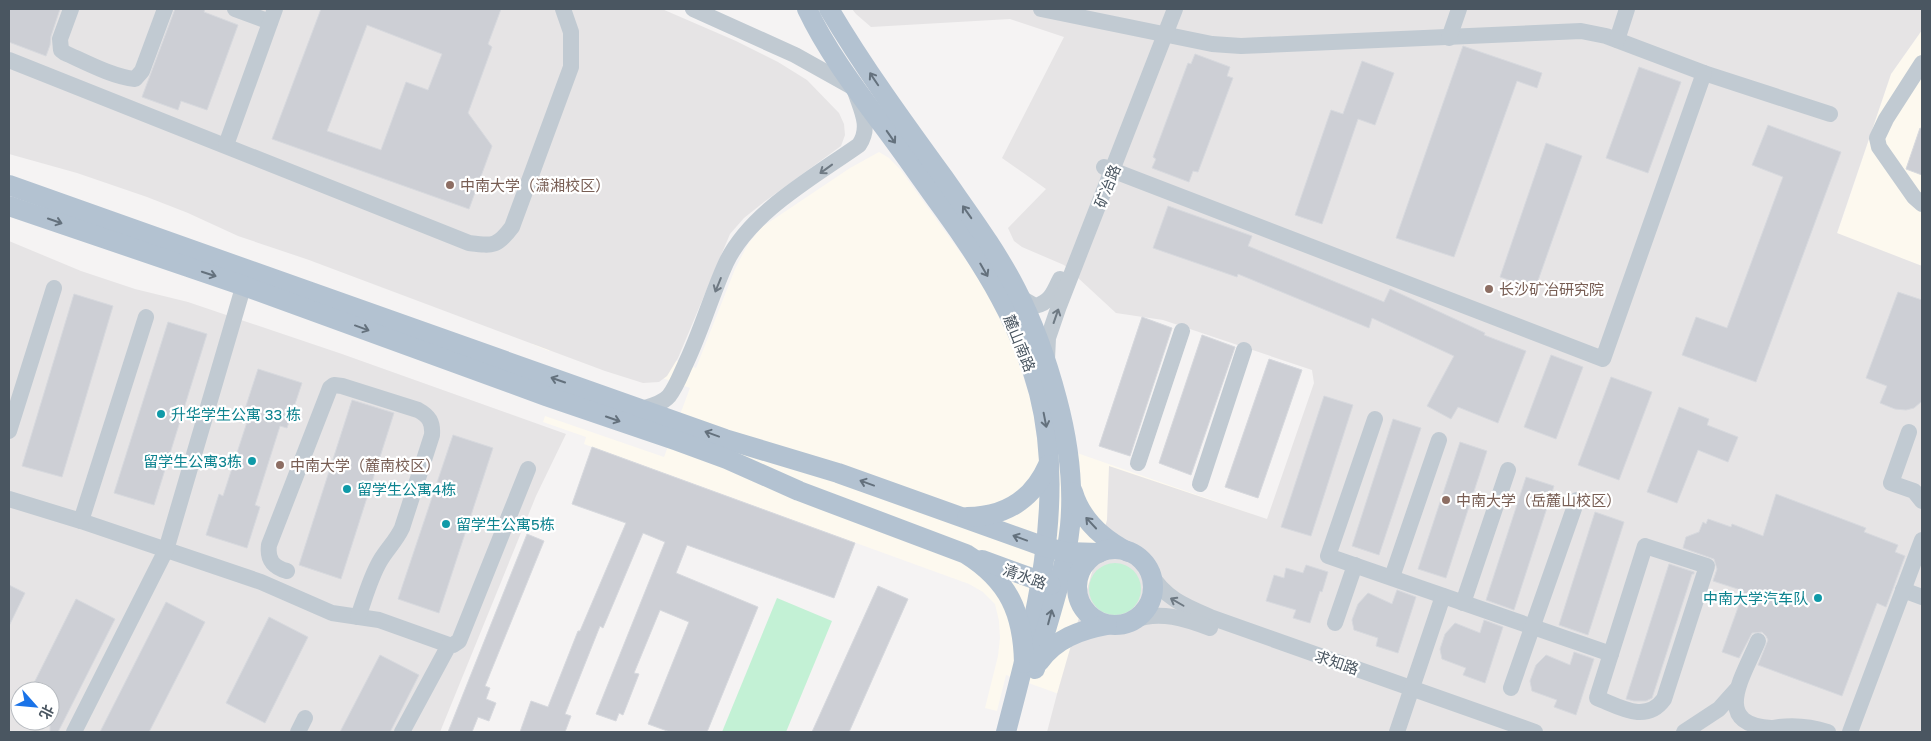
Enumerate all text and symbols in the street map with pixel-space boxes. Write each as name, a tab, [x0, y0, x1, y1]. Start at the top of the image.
one-way arrow	[868, 72, 879, 86]
one-way arrow	[886, 130, 896, 144]
street label: 矿冶路	[1090, 162, 1124, 210]
one-way arrow	[820, 163, 833, 174]
place label: 中南大学（潇湘校区）	[460, 176, 610, 194]
marker: 中南大学（潇湘校区）	[444, 179, 456, 191]
one-way arrow	[962, 205, 973, 219]
one-way arrow	[47, 217, 62, 226]
one-way arrow	[980, 262, 990, 276]
one-way arrow	[200, 270, 216, 279]
one-way arrow	[712, 277, 721, 292]
place label: 长沙矿冶研究院	[1499, 280, 1604, 298]
marker: 长沙矿冶研究院	[1483, 283, 1495, 295]
one-way arrow	[1052, 309, 1061, 325]
street label: 麓山南路	[1000, 312, 1040, 374]
one-way arrow	[354, 324, 369, 333]
one-way arrow	[551, 375, 567, 384]
place label: 升华学生公寓 33 栋	[171, 405, 301, 423]
marker: 升华学生公寓 33 栋	[155, 408, 167, 420]
one-way arrow	[1040, 411, 1050, 427]
one-way arrow	[605, 415, 621, 425]
one-way arrow	[704, 429, 720, 438]
place label: 留学生公寓3栋	[143, 452, 242, 470]
marker: 留学生公寓3栋	[246, 455, 258, 467]
place label: 中南大学（麓南校区）	[290, 456, 440, 474]
marker: 中南大学（麓南校区）	[274, 459, 286, 471]
one-way arrow	[859, 478, 875, 487]
place label: 留学生公寓4栋	[357, 480, 456, 498]
marker: 留学生公寓4栋	[341, 483, 353, 495]
place label: 中南大学（岳麓山校区）	[1456, 491, 1621, 509]
marker: 中南大学（岳麓山校区）	[1440, 494, 1452, 506]
place label: 留学生公寓5栋	[456, 515, 555, 533]
one-way arrow	[1085, 517, 1097, 530]
marker: 留学生公寓5栋	[440, 518, 452, 530]
one-way arrow	[1012, 533, 1028, 542]
street label: 清水路	[1001, 560, 1049, 592]
place label: 中南大学汽车队	[1703, 589, 1808, 607]
marker: 中南大学汽车队	[1812, 592, 1824, 604]
one-way arrow	[1170, 597, 1185, 607]
one-way arrow	[1045, 610, 1055, 626]
street label: 求知路	[1313, 646, 1361, 678]
north arrow	[10, 681, 60, 731]
text: 北	[36, 702, 58, 722]

